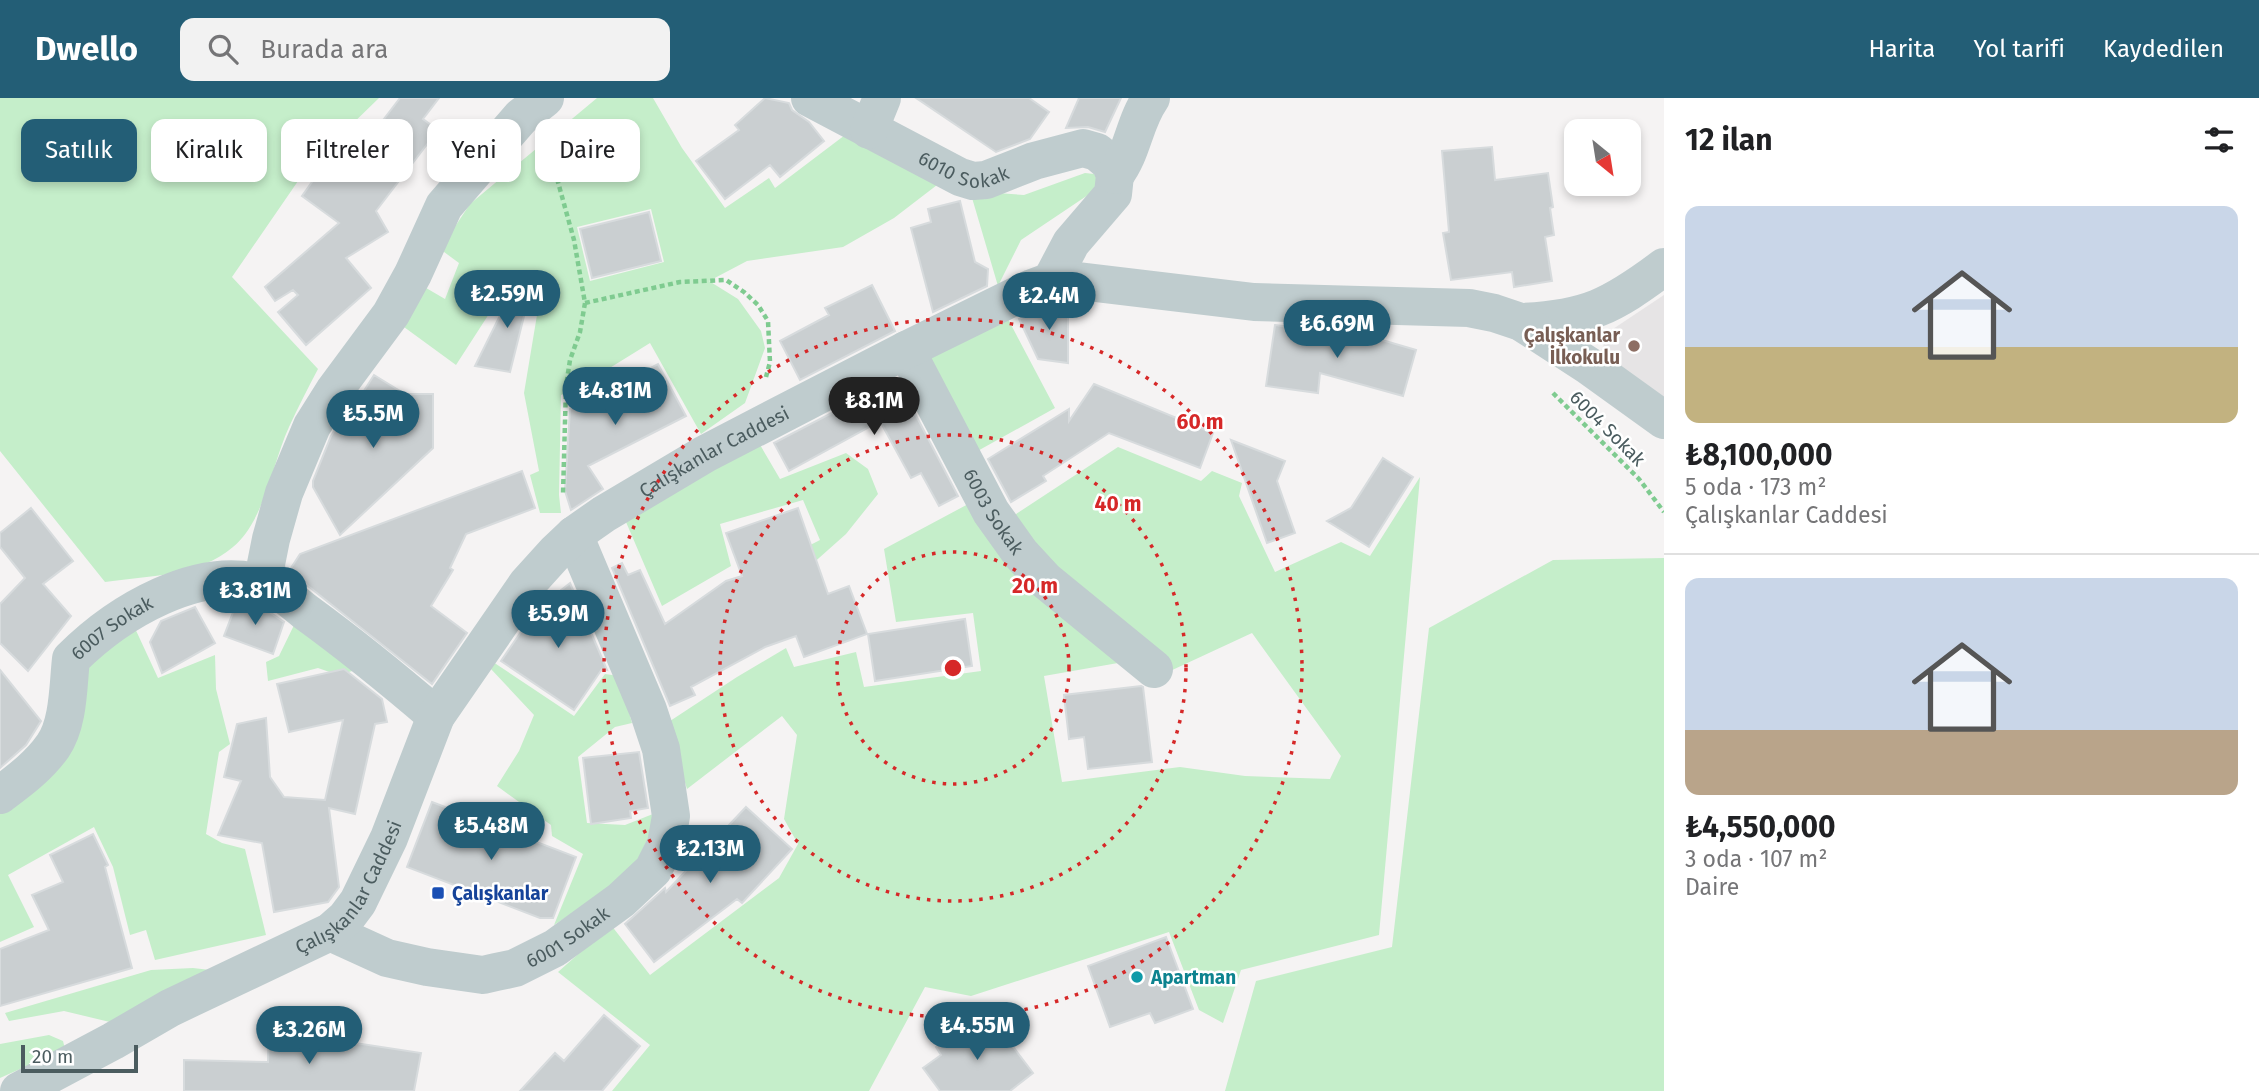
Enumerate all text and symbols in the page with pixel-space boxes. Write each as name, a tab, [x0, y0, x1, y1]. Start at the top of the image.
search box	[180, 18, 670, 81]
text: Dwello	[35, 29, 138, 69]
icon: search	[204, 30, 242, 68]
text: Burada ara	[260, 34, 388, 65]
text: Harita	[1868, 35, 1935, 63]
text: Yol tarifi	[1973, 35, 2065, 63]
text: Kaydedilen	[2103, 35, 2224, 63]
chip: Satılık	[21, 119, 137, 182]
chip: Kiralık	[151, 119, 267, 182]
chip: Filtreler	[281, 119, 413, 182]
chip: Yeni	[427, 119, 521, 182]
chip: Daire	[535, 119, 640, 182]
north arrow	[1564, 119, 1642, 196]
map controls	[1564, 119, 1641, 196]
icon: filters	[2200, 121, 2238, 159]
text: 12 ilan	[1685, 122, 1773, 158]
street label: 6010 Sokak	[914, 146, 1012, 193]
icon: home	[1899, 252, 2025, 378]
pin: ₺2.59M	[450, 271, 564, 330]
pin: ₺2.4M	[1000, 272, 1098, 332]
text: ₺2.59M	[470, 279, 544, 307]
text: ₺2.4M	[1019, 281, 1079, 309]
pin: ₺6.69M	[1280, 300, 1394, 360]
text: ₺6.69M	[1300, 309, 1374, 337]
place label: Çalışkanlar İlkokulu	[1524, 324, 1620, 369]
marker: Çalışkanlar İlkokulu	[1626, 338, 1642, 354]
pin: ₺4.81M	[558, 368, 672, 427]
text: ₺4.81M	[578, 376, 652, 404]
pin: ₺8.1M	[825, 378, 923, 437]
text: ₺8.1M	[845, 386, 903, 414]
street label: 6004 Sokak	[1565, 386, 1650, 471]
pin: ₺5.5M	[324, 390, 422, 450]
text: ₺5.5M	[342, 399, 404, 427]
street label: Çalışkanlar Caddesi	[635, 402, 793, 503]
text: 60 m	[1177, 409, 1223, 435]
text: ₺8,100,000	[1685, 437, 1833, 473]
street label: 6003 Sokak	[958, 465, 1029, 559]
text: 5 oda · 173 m²	[1685, 473, 1826, 501]
text: 40 m	[1095, 491, 1141, 517]
text: Çalışkanlar Caddesi	[1685, 501, 1888, 529]
pin: ₺3.81M	[198, 568, 312, 627]
text: 20 m	[1012, 573, 1058, 599]
text: ₺3.81M	[219, 576, 291, 604]
pin: ₺5.9M	[509, 590, 607, 650]
street label: 6007 Sokak	[66, 591, 157, 665]
text: ₺5.9M	[527, 599, 589, 627]
icon: home	[1899, 624, 2025, 750]
centre of rings	[941, 656, 965, 680]
pin: ₺5.48M	[434, 802, 548, 862]
text: ₺4,550,000	[1685, 809, 1835, 845]
text: ₺5.48M	[454, 811, 528, 839]
street label: Çalışkanlar Caddesi	[292, 817, 407, 959]
pin: ₺2.13M	[653, 826, 767, 885]
text: ₺2.13M	[676, 834, 744, 862]
text: 3 oda · 107 m²	[1685, 845, 1827, 873]
text: Daire	[1685, 873, 1739, 901]
place label: Çalışkanlar	[452, 882, 549, 906]
marker: Çalışkanlar	[430, 885, 446, 901]
street label: 6001 Sokak	[522, 901, 614, 973]
place label: Apartman	[1150, 966, 1236, 989]
marker: Apartman	[1129, 969, 1145, 985]
pin: ₺4.55M	[920, 1002, 1034, 1062]
pin: ₺3.26M	[252, 1006, 366, 1066]
text: ₺4.55M	[940, 1011, 1014, 1039]
text: ₺3.26M	[272, 1015, 346, 1043]
scale bar	[21, 1042, 138, 1074]
text: 20 m	[32, 1045, 73, 1068]

